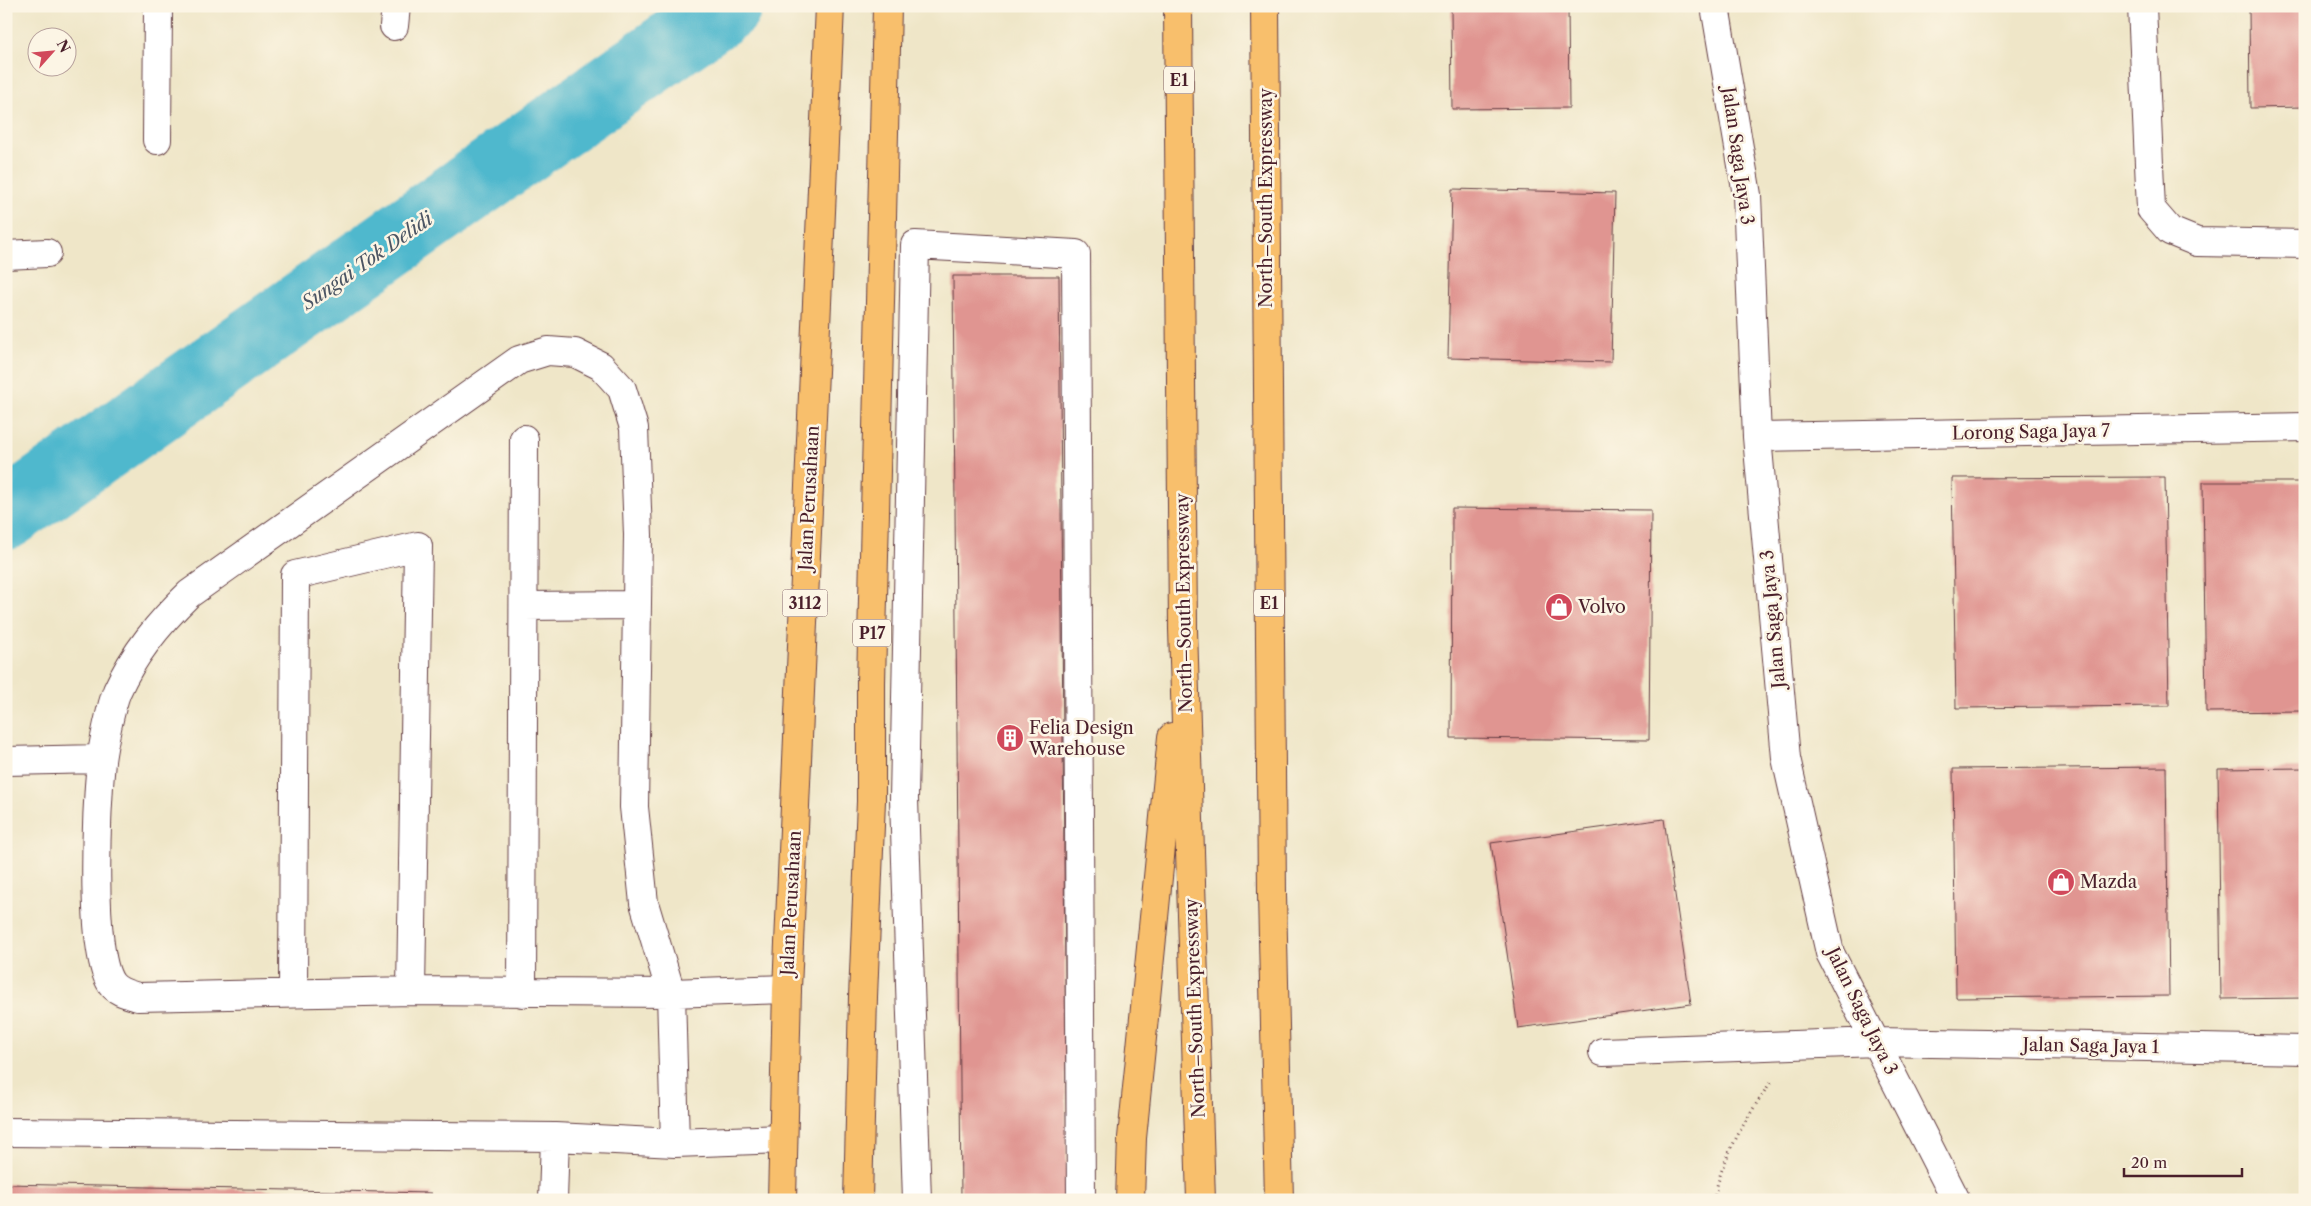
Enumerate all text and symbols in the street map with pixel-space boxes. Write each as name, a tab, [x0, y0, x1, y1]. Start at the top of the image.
north arrow	[28, 28, 78, 78]
text: N	[53, 37, 74, 56]
road number: E1	[1164, 66, 1194, 94]
street label: Jalan Saga Jaya 3	[1717, 83, 1759, 226]
street label: North–South Expressway	[1255, 87, 1277, 308]
water label: Sungai Tok Delidi	[296, 207, 438, 315]
street label: Lorong Saga Jaya 7	[1952, 420, 2110, 444]
street label: Jalan Perusahaan	[794, 425, 824, 574]
street label: North–South Expressway	[1171, 492, 1197, 713]
street label: Jalan Saga Jaya 3	[1756, 549, 1790, 692]
road number: 3112	[782, 590, 828, 616]
road number: E1	[1254, 590, 1284, 616]
shop icon: Volvo	[1544, 592, 1574, 622]
place label: Volvo	[1577, 596, 1626, 618]
road number: P17	[853, 620, 891, 646]
place label: Felia Design Warehouse	[1028, 717, 1134, 760]
building icon: Felia Design Warehouse	[995, 723, 1025, 753]
street label: Jalan Perusahaan	[776, 830, 806, 979]
shop icon: Mazda	[2046, 867, 2076, 897]
place label: Mazda	[2080, 871, 2138, 893]
street label: North–South Expressway	[1180, 897, 1210, 1118]
street label: Jalan Saga Jaya 3	[1820, 941, 1902, 1078]
street label: Jalan Saga Jaya 1	[2020, 1034, 2160, 1058]
scale bar	[2124, 1146, 2241, 1178]
text: 20 m	[2131, 1153, 2167, 1172]

